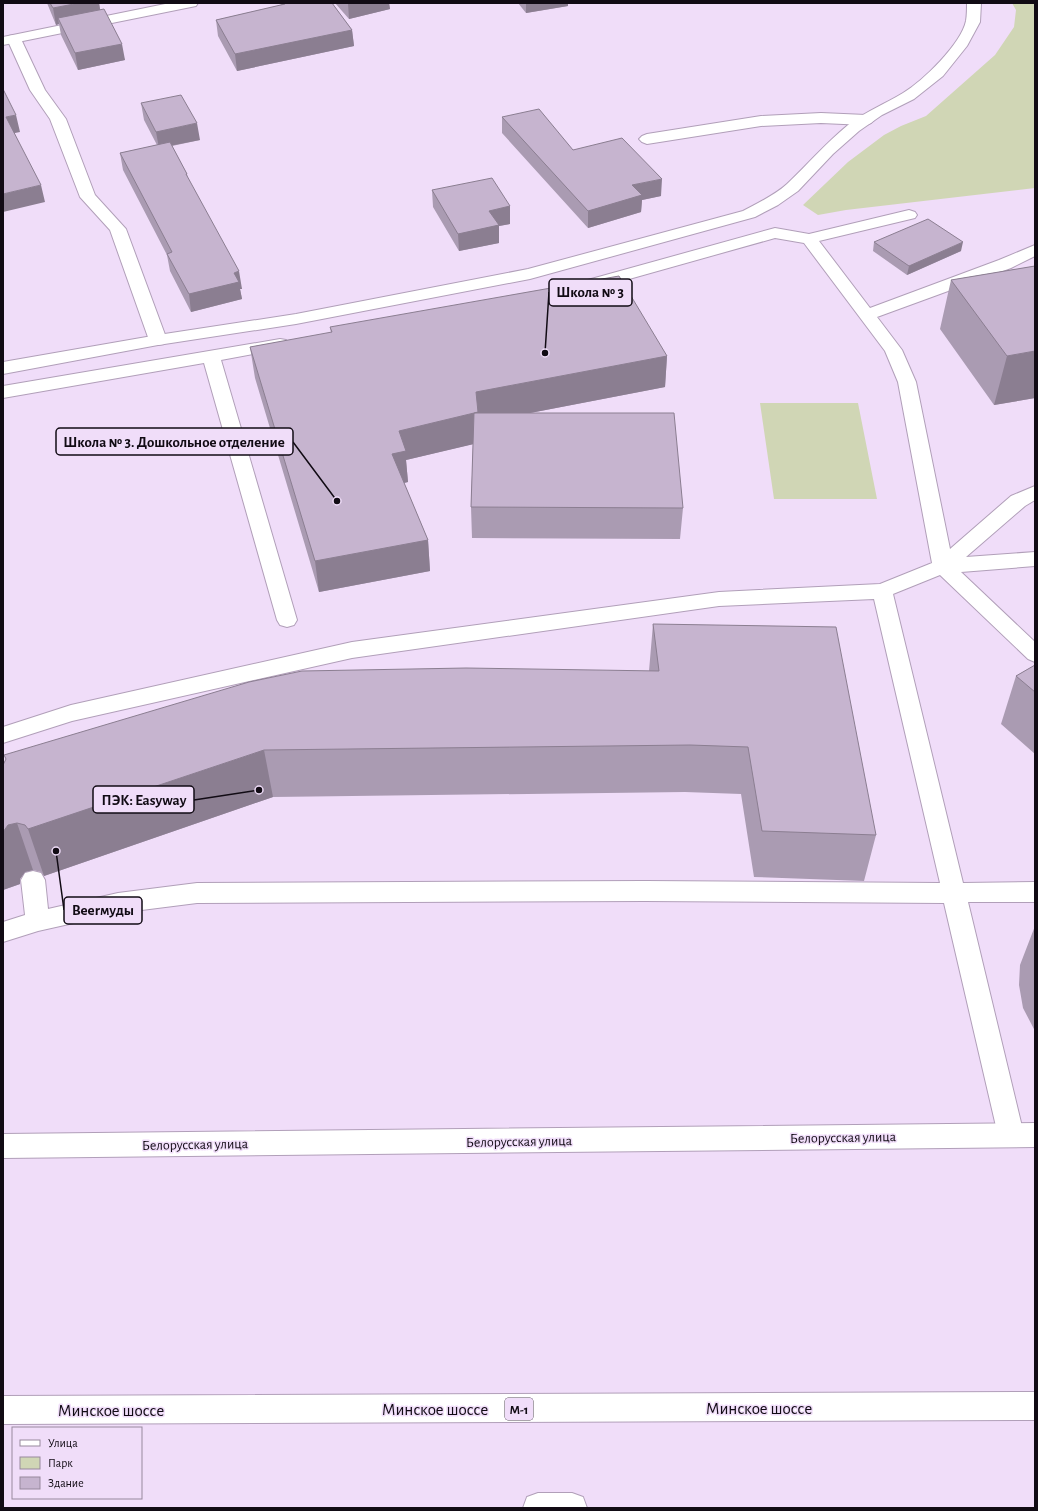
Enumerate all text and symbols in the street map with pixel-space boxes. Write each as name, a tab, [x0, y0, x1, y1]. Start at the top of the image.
callout: Школа № 3	[549, 279, 632, 306]
text: Школа № 3	[556, 285, 624, 300]
callout: Школа № 3. Дошкольное отделение	[56, 428, 293, 455]
text: Школа № 3. Дошкольное отделение	[63, 435, 285, 450]
callout: ПЭК: Easyway	[93, 786, 194, 813]
text: ПЭК: Easyway	[102, 793, 187, 808]
callout: Beerмуды	[64, 897, 142, 924]
text: Beerмуды	[72, 903, 134, 918]
street label: Белорусская улица	[790, 1130, 897, 1146]
street label: Белорусская улица	[466, 1134, 573, 1150]
street label: Белорусская улица	[142, 1137, 249, 1153]
road number: М-1	[505, 1398, 533, 1420]
street label: Минское шоссе	[706, 1400, 812, 1417]
street label: Минское шоссе	[382, 1401, 488, 1418]
street label: Минское шоссе	[58, 1402, 164, 1419]
legend	[12, 1427, 142, 1499]
text: Улица	[48, 1437, 78, 1449]
text: Парк	[48, 1457, 73, 1469]
text: Здание	[48, 1477, 84, 1489]

